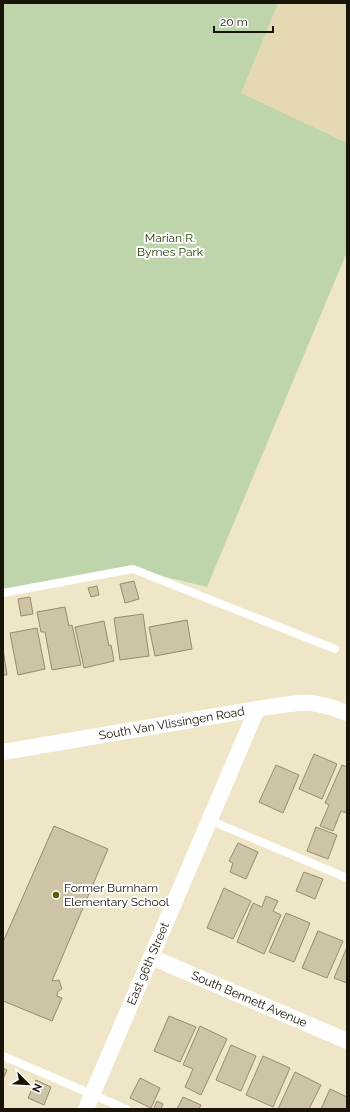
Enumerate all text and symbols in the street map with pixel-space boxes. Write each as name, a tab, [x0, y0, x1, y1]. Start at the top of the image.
scale bar	[214, 8, 273, 34]
text: 20 m	[220, 15, 248, 29]
park label: Marian R. Byrnes Park	[137, 231, 204, 259]
street label: South Van Vlissingen Road	[98, 704, 246, 743]
place label: Former Burnham Elementary School	[64, 881, 170, 909]
marker: Former Burnham Elementary School	[51, 890, 61, 900]
street label: East 96th Street	[124, 920, 172, 1007]
street label: South Bennett Avenue	[189, 968, 309, 1030]
north arrow	[8, 1064, 48, 1104]
text: N	[29, 1081, 44, 1094]

